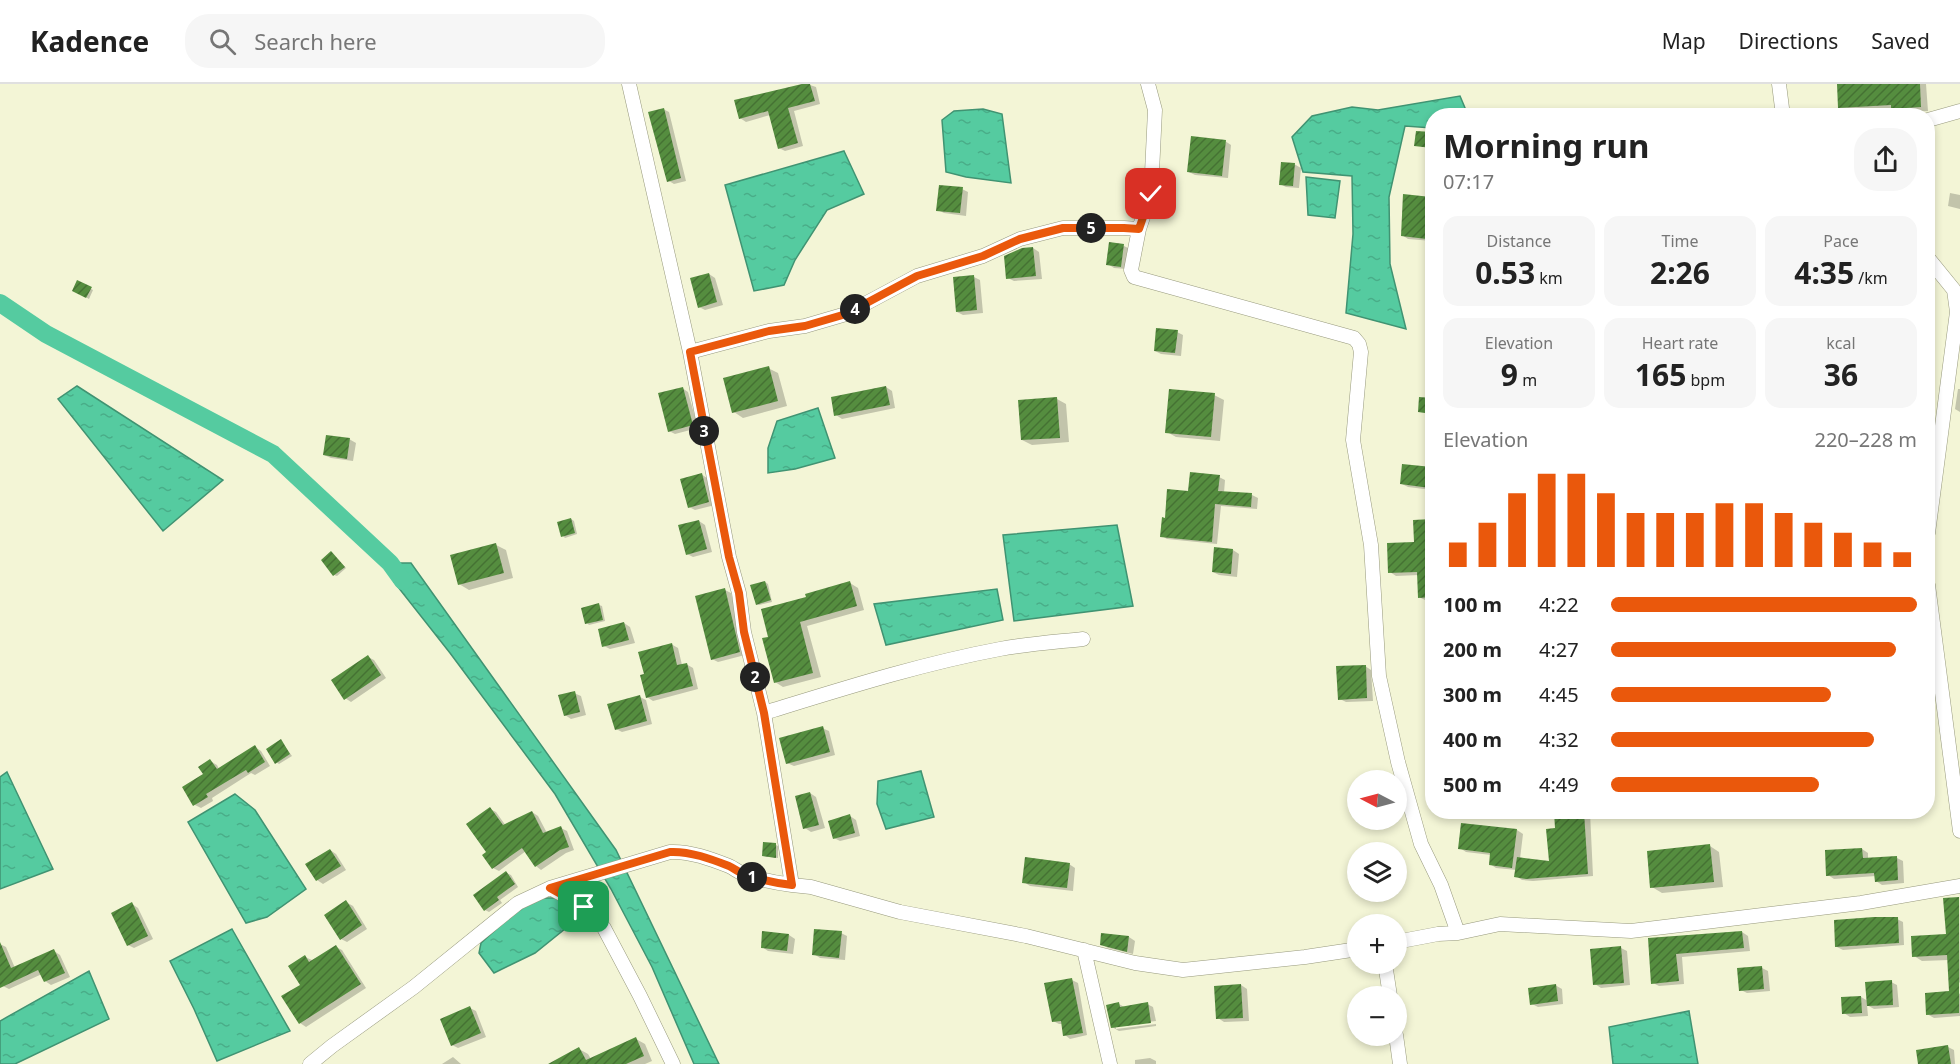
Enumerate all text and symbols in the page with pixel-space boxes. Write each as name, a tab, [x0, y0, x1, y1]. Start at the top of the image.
search box	[185, 14, 605, 68]
text: Kadence	[30, 22, 149, 60]
icon: search	[206, 25, 239, 58]
text: Search here	[254, 26, 377, 56]
text: Map	[1662, 27, 1706, 55]
text: Directions	[1739, 27, 1838, 55]
text: Saved	[1871, 27, 1930, 55]
text: Morning run	[1443, 123, 1649, 168]
button: share	[1854, 128, 1917, 191]
pin	[1125, 168, 1176, 219]
text: 07:17	[1443, 168, 1494, 195]
icon: check	[1134, 177, 1167, 210]
pin: 5	[1076, 213, 1106, 243]
text: 5	[1086, 217, 1096, 239]
text: Distance	[1487, 230, 1551, 252]
text: Time	[1661, 230, 1699, 252]
text: Pace	[1823, 230, 1859, 252]
text: 0.53	[1475, 252, 1535, 293]
text: 2:26	[1650, 252, 1710, 293]
text: 4:35	[1794, 252, 1854, 293]
text: km	[1535, 267, 1563, 289]
text: /km	[1854, 267, 1888, 289]
pin: 4	[840, 294, 870, 324]
text: 4	[850, 298, 860, 320]
text: Elevation	[1485, 332, 1553, 354]
text: Heart rate	[1642, 332, 1718, 354]
text: kcal	[1826, 332, 1856, 354]
text: 9	[1501, 354, 1518, 395]
text: 165	[1635, 354, 1686, 395]
text: 36	[1824, 354, 1858, 395]
text: m	[1518, 369, 1537, 391]
text: bpm	[1686, 369, 1725, 391]
pin: 3	[689, 416, 719, 446]
text: 3	[699, 420, 709, 442]
text: Elevation	[1443, 426, 1528, 453]
text: 220–228 m	[1814, 426, 1917, 453]
text: 100 m	[1443, 591, 1502, 618]
text: 4:22	[1539, 591, 1579, 618]
text: 200 m	[1443, 636, 1502, 663]
text: 4:27	[1539, 636, 1579, 663]
pin: 2	[740, 662, 770, 692]
text: 2	[750, 666, 760, 688]
text: 300 m	[1443, 681, 1502, 708]
text: 4:45	[1539, 681, 1579, 708]
text: 400 m	[1443, 726, 1502, 753]
text: 4:32	[1539, 726, 1579, 753]
north arrow	[1347, 770, 1407, 830]
map controls	[1347, 770, 1407, 1046]
text: 500 m	[1443, 771, 1502, 798]
text: 4:49	[1539, 771, 1579, 798]
button: layers	[1347, 842, 1407, 902]
pin: 1	[737, 862, 767, 892]
text: 1	[747, 866, 757, 888]
pin	[558, 881, 609, 932]
icon: arrive	[567, 890, 600, 923]
button: +	[1347, 914, 1407, 974]
button: −	[1347, 986, 1407, 1046]

